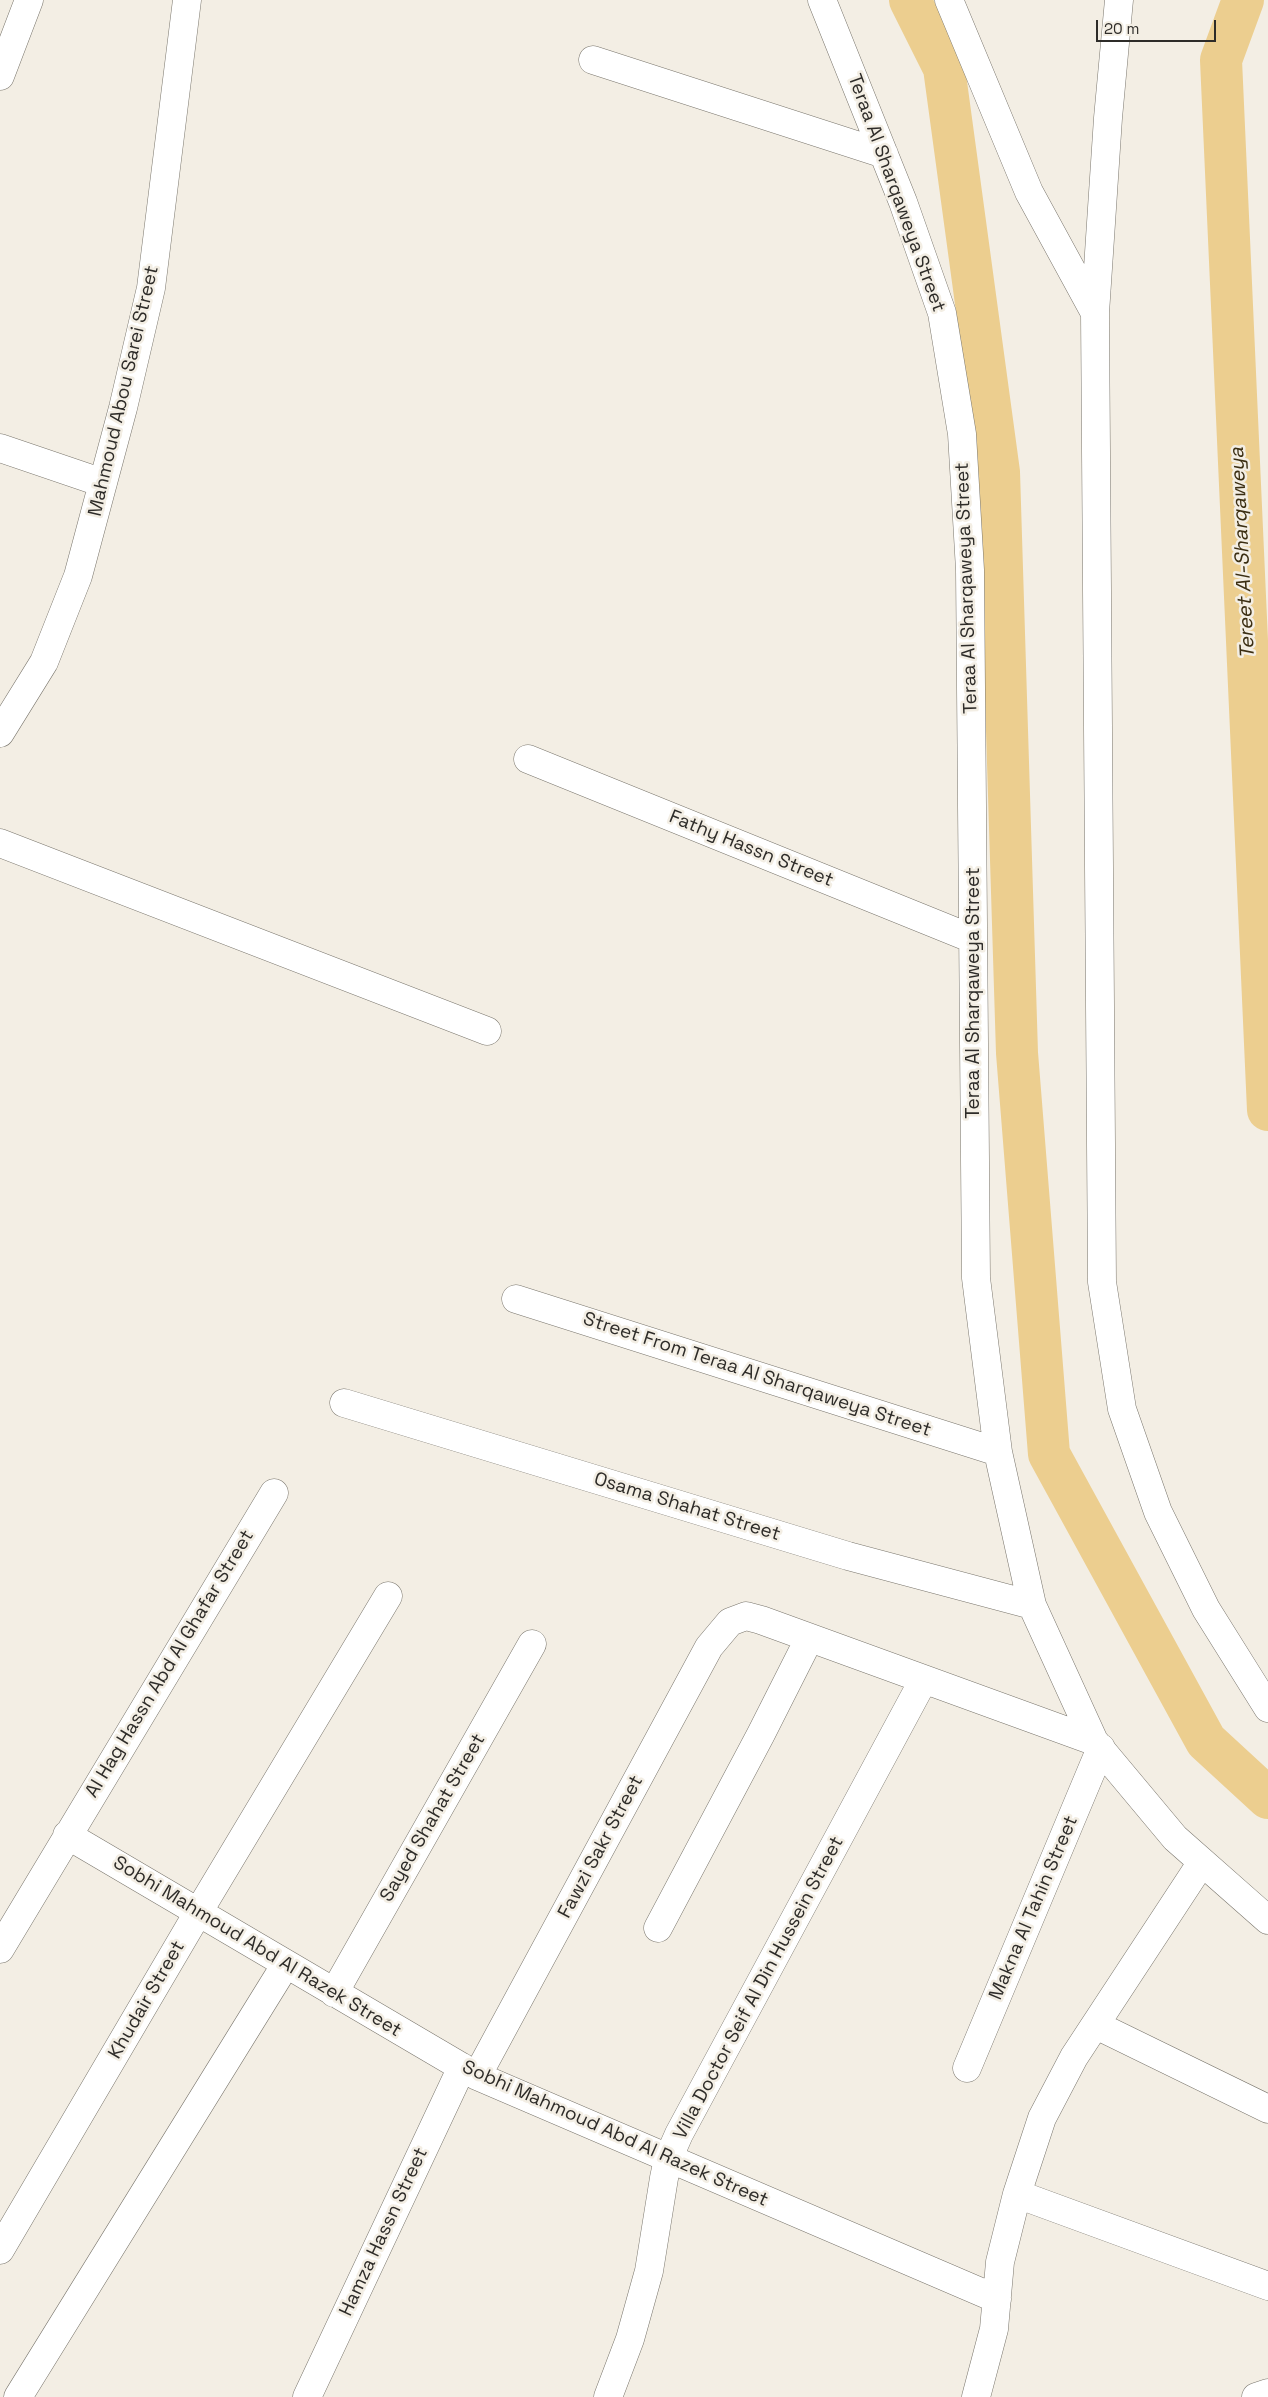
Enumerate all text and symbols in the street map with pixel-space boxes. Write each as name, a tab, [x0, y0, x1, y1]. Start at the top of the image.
scale bar	[1098, 10, 1218, 42]
text: 20 m	[1104, 19, 1139, 38]
street label: Teraa Al Sharqaweya Street	[842, 71, 950, 315]
street label: Mahmoud Abou Sarei Street	[84, 263, 164, 519]
water label: Tereet Al-Sharqaweya	[1225, 447, 1261, 659]
street label: Teraa Al Sharqaweya Street	[951, 462, 983, 714]
street label: Fathy Hassn Street	[666, 806, 836, 892]
street label: Teraa Al Sharqaweya Street	[963, 867, 985, 1119]
street label: Street From Teraa Al Sharqaweya Street	[580, 1308, 934, 1442]
street label: Osama Shahat Street	[591, 1468, 783, 1546]
street label: Al Hag Hassn Abd Al Ghafar Street	[81, 1526, 259, 1802]
street label: Sayed Shahat Street	[376, 1730, 490, 1906]
street label: Fawzi Sakr Street	[554, 1772, 648, 1922]
street label: Makna Al Tahin Street	[985, 1812, 1083, 2004]
street label: Villa Doctor Seif Al Din Hussein Street	[669, 1833, 849, 2143]
street label: Sobhi Mahmoud Abd Al Razek Street	[109, 1852, 405, 2042]
street label: Khudair Street	[104, 1937, 190, 2063]
street label: Sobhi Mahmoud Abd Al Razek Street	[459, 2056, 771, 2212]
street label: Hamza Hassn Street	[335, 2144, 433, 2320]

